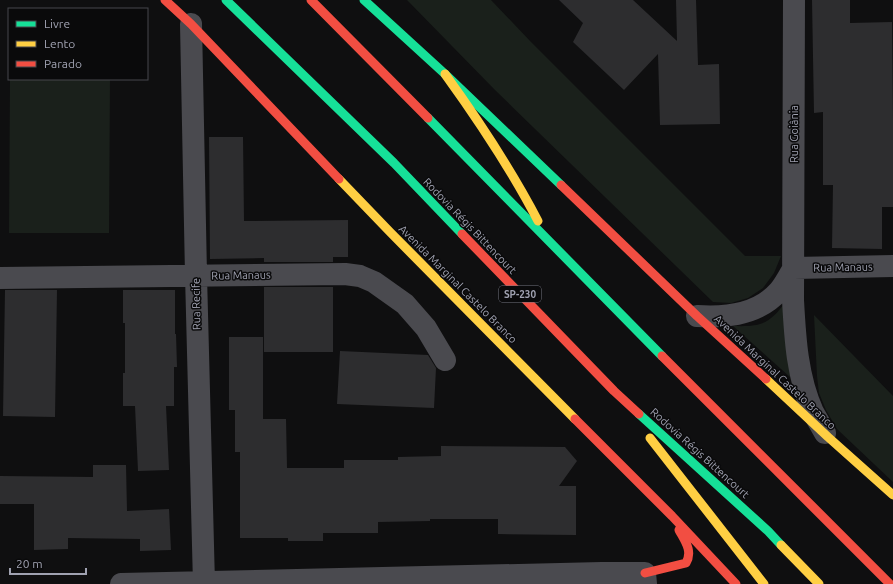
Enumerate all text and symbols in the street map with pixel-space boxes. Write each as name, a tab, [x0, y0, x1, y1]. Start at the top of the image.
legend	[8, 8, 148, 80]
text: Livre	[44, 17, 70, 30]
text: Lento	[44, 37, 75, 50]
text: Parado	[44, 57, 82, 70]
street label: Rua Goiânia	[788, 105, 800, 163]
street label: Rodovia Régis Bittencourt	[421, 176, 519, 277]
street label: Avenida Marginal Castelo Branco	[397, 223, 519, 345]
street label: Rua Manaus	[813, 260, 873, 274]
street label: Rua Manaus	[211, 268, 271, 282]
street label: Rua Recife	[190, 278, 202, 330]
road number: SP-230	[499, 286, 541, 302]
street label: Avenida Marginal Castelo Branco	[712, 312, 838, 432]
street label: Rodovia Régis Bittencourt	[648, 406, 752, 501]
scale bar	[10, 550, 86, 576]
text: 20 m	[16, 557, 43, 570]

